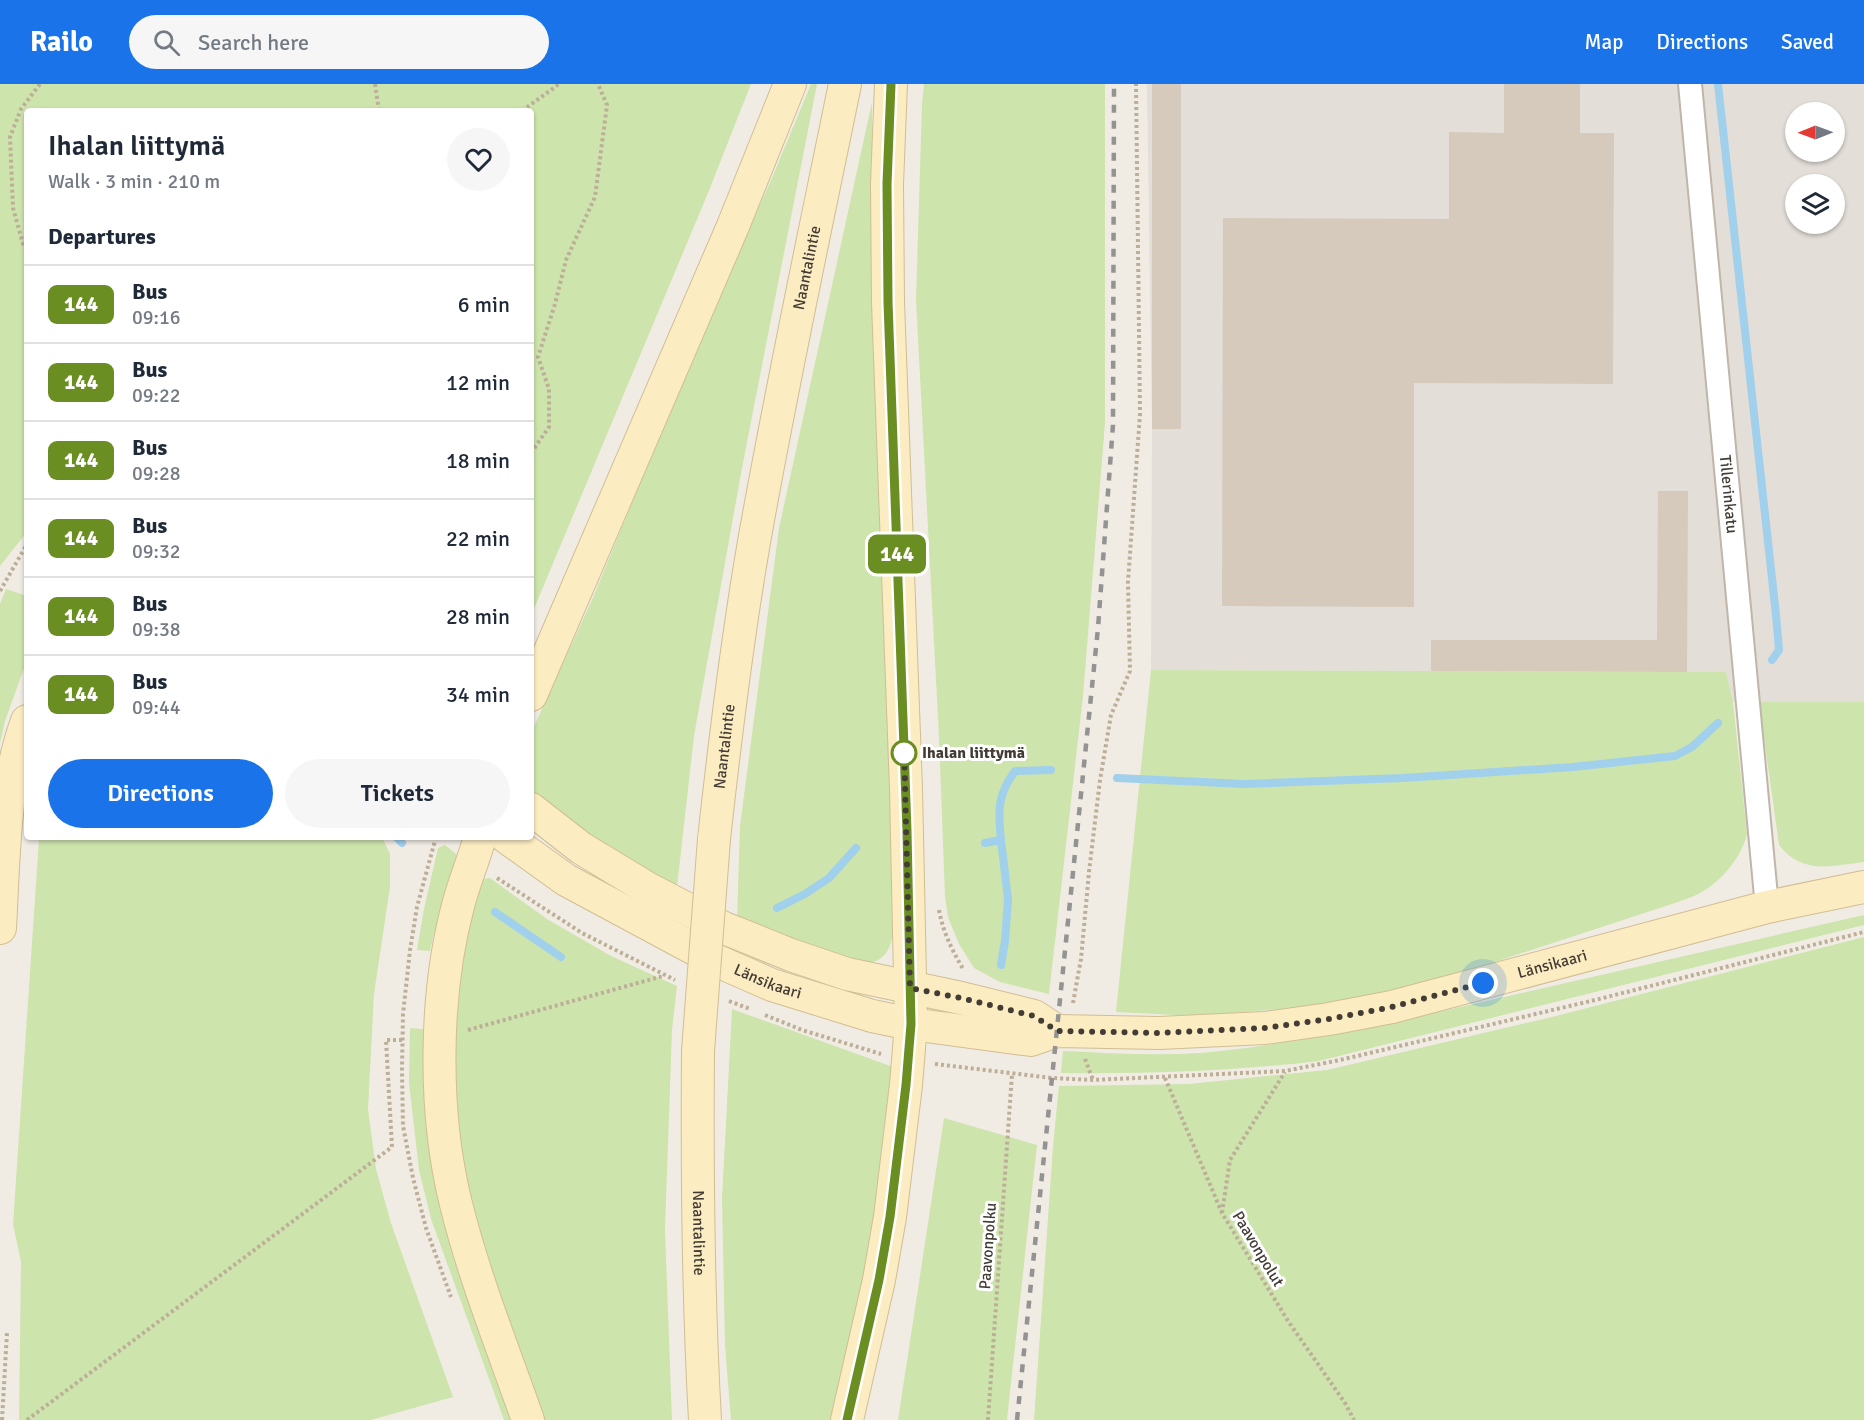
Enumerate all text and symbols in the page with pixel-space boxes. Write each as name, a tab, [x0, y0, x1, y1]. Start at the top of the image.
search box	[129, 15, 549, 69]
text: Railo	[30, 25, 93, 59]
icon: search	[150, 26, 183, 59]
text: Search here	[198, 29, 309, 56]
text: Map	[1585, 29, 1623, 55]
text: Directions	[1656, 29, 1748, 55]
text: Saved	[1781, 29, 1834, 55]
north arrow	[1785, 102, 1845, 162]
map controls	[1785, 102, 1845, 234]
button: heart	[447, 128, 510, 191]
text: Ihalan liittymä	[48, 129, 225, 163]
text: Walk · 3 min · 210 m	[48, 169, 220, 194]
button: layers	[1785, 174, 1845, 234]
text: Departures	[48, 223, 156, 250]
street label: Naantalintie	[789, 224, 826, 312]
text: Bus	[132, 278, 167, 305]
text: 144	[64, 291, 98, 317]
text: 6 min	[458, 291, 510, 318]
text: 09:16	[132, 305, 181, 330]
text: Bus	[132, 356, 167, 383]
text: 144	[64, 369, 98, 395]
text: 12 min	[446, 369, 510, 396]
text: 09:22	[132, 383, 181, 408]
text: Bus	[132, 434, 167, 461]
text: 144	[64, 447, 98, 473]
text: 18 min	[446, 447, 510, 474]
street label: Tillerinkatu	[1715, 454, 1742, 534]
text: 09:28	[132, 461, 181, 486]
text: Bus	[132, 512, 167, 539]
text: 144	[64, 525, 98, 551]
text: 22 min	[446, 525, 510, 552]
line badge: 144	[862, 534, 932, 574]
text: 09:32	[132, 539, 181, 564]
text: 144	[880, 541, 914, 567]
text: Bus	[132, 590, 167, 617]
text: 144	[64, 603, 98, 629]
text: 28 min	[446, 603, 510, 630]
text: 09:38	[132, 617, 181, 642]
text: Bus	[132, 668, 167, 695]
text: 144	[64, 681, 98, 707]
text: 34 min	[446, 681, 510, 708]
text: 09:44	[132, 695, 181, 720]
street label: Naantalintie	[710, 703, 740, 790]
marker: Ihalan liittymä	[891, 740, 917, 766]
place label: Ihalan liittymä	[922, 743, 1025, 763]
button: Directions	[48, 759, 273, 828]
button: Tickets	[285, 759, 510, 828]
street label: Länsikaari	[1515, 945, 1589, 983]
street label: Länsikaari	[731, 959, 804, 1004]
your location	[1468, 968, 1498, 998]
street label: Naantalintie	[688, 1190, 709, 1276]
street label: Paavonpolku	[975, 1202, 1001, 1290]
street label: Paavonpolut	[1228, 1208, 1289, 1291]

